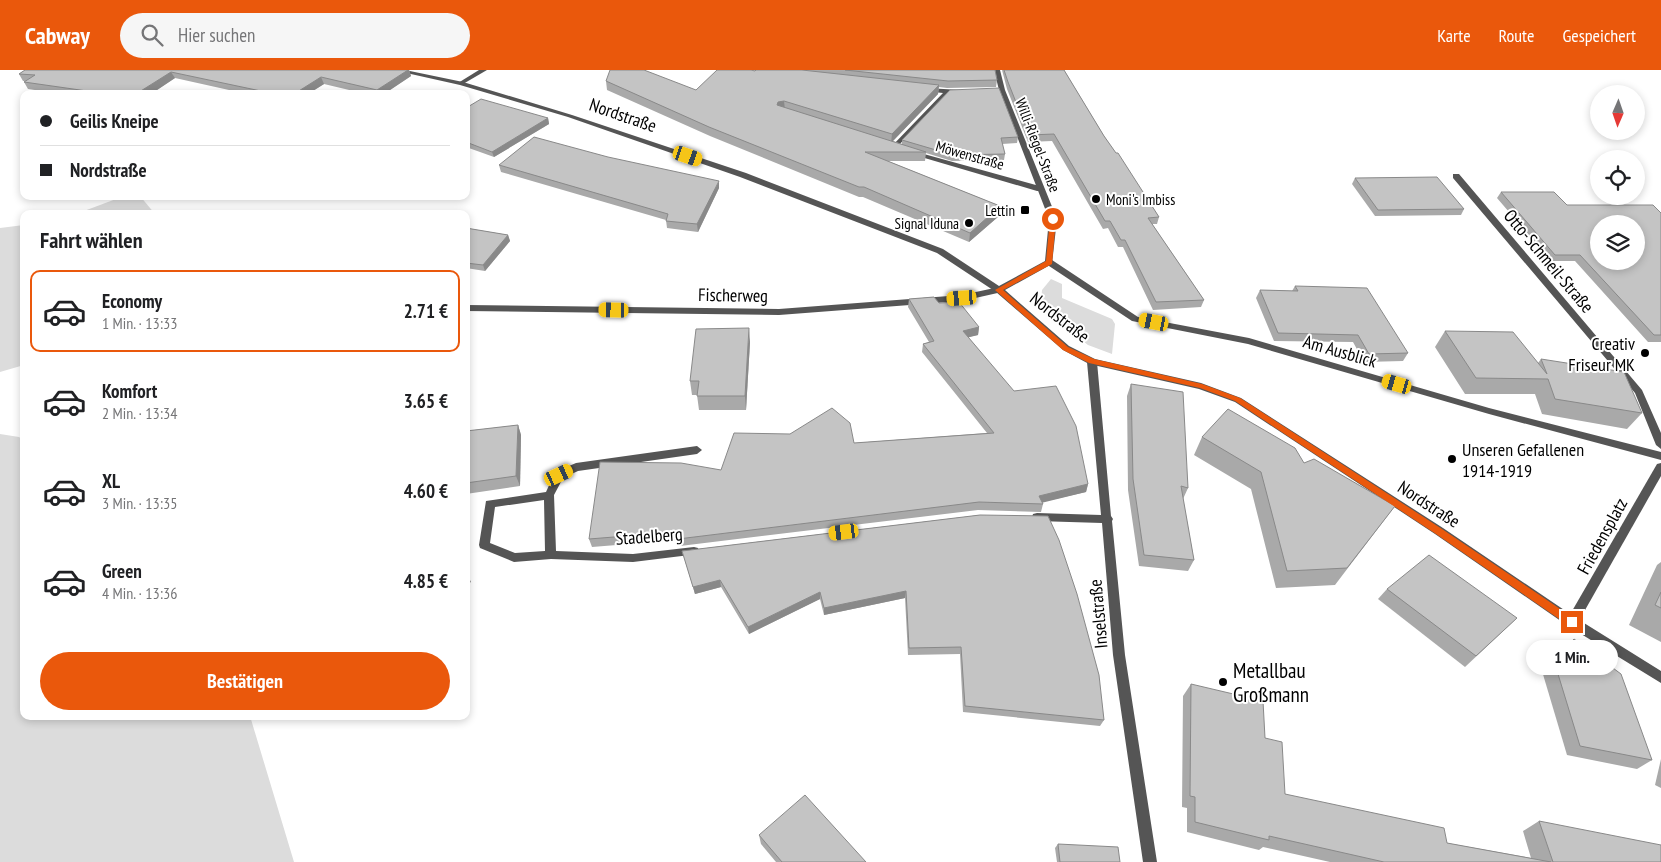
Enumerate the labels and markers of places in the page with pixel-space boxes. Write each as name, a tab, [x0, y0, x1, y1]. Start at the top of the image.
place label: Moni's Imbiss	[1106, 190, 1175, 209]
marker: Moni's Imbiss	[1090, 193, 1102, 205]
place label: Lettin	[985, 201, 1015, 220]
marker: Lettin	[1019, 204, 1031, 216]
place label: Signal Iduna	[894, 214, 959, 233]
marker: Signal Iduna	[963, 217, 975, 229]
place label: Creativ Friseur MK	[1568, 332, 1635, 376]
marker: Creativ Friseur MK	[1639, 347, 1651, 359]
place label: Unseren Gefallenen 1914-1919	[1462, 438, 1584, 482]
marker: Unseren Gefallenen 1914-1919	[1446, 453, 1458, 465]
place label: Metallbau Großmann	[1233, 657, 1309, 708]
marker: Metallbau Großmann	[1217, 676, 1229, 688]

